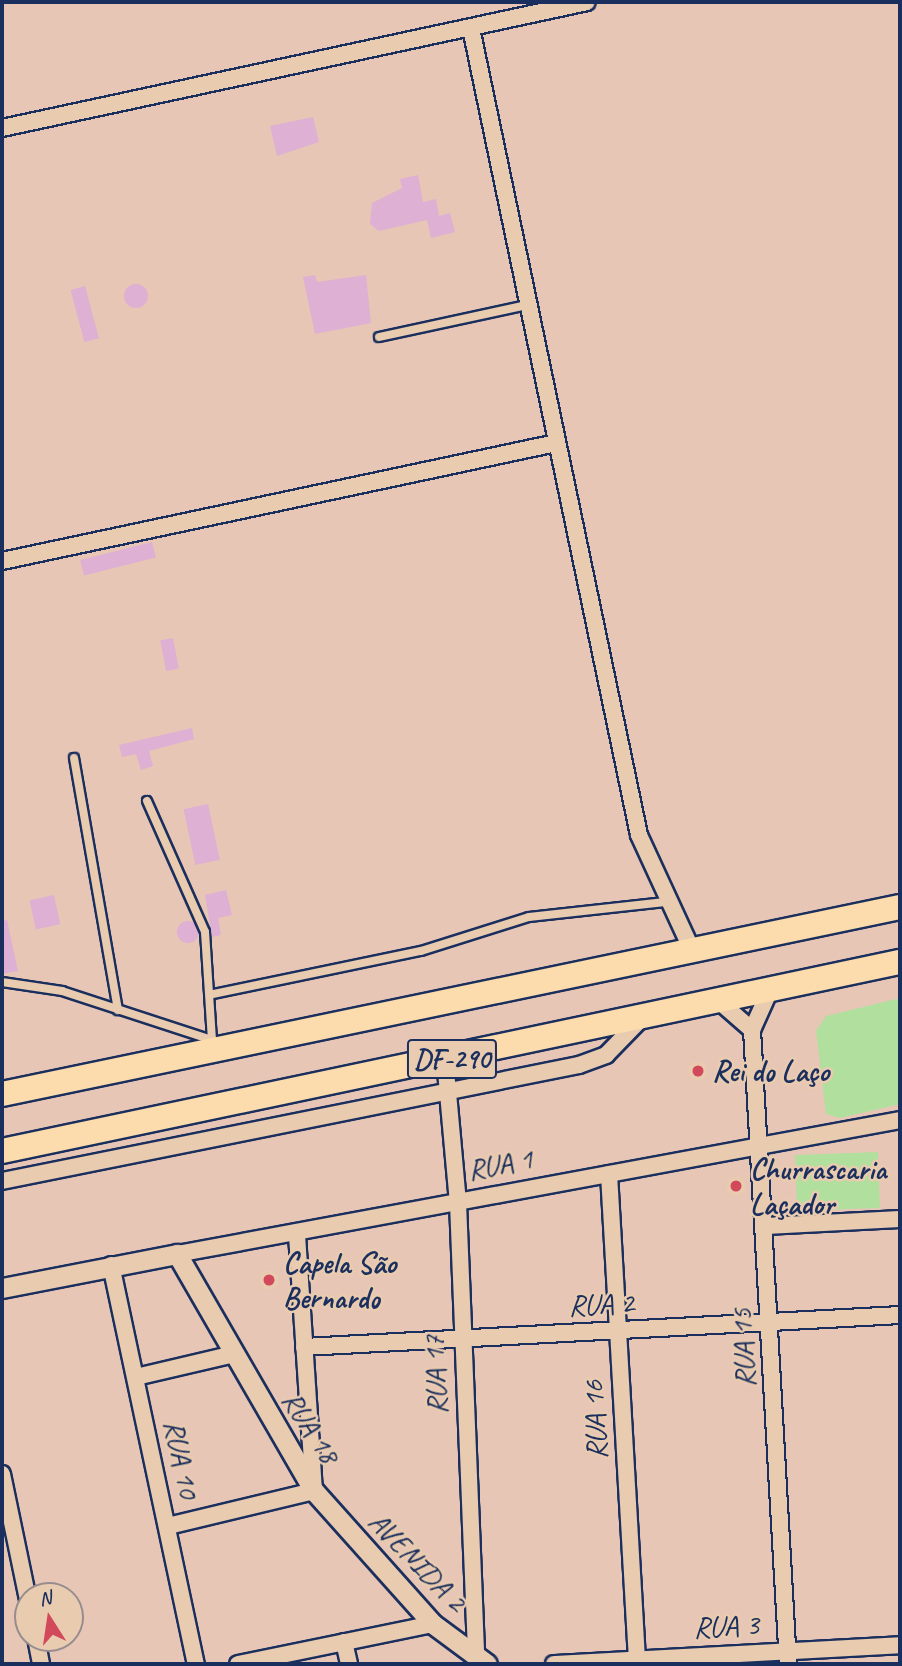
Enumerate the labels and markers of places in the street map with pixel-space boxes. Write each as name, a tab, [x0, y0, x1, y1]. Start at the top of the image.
place label: Rei do Laço	[712, 1053, 829, 1089]
marker: Rei do Laço	[690, 1063, 706, 1079]
place label: Churrascaria Laçador	[750, 1151, 886, 1222]
marker: Churrascaria Laçador	[728, 1178, 744, 1194]
place label: Capela São Bernardo	[283, 1245, 396, 1316]
marker: Capela São Bernardo	[261, 1272, 277, 1288]

